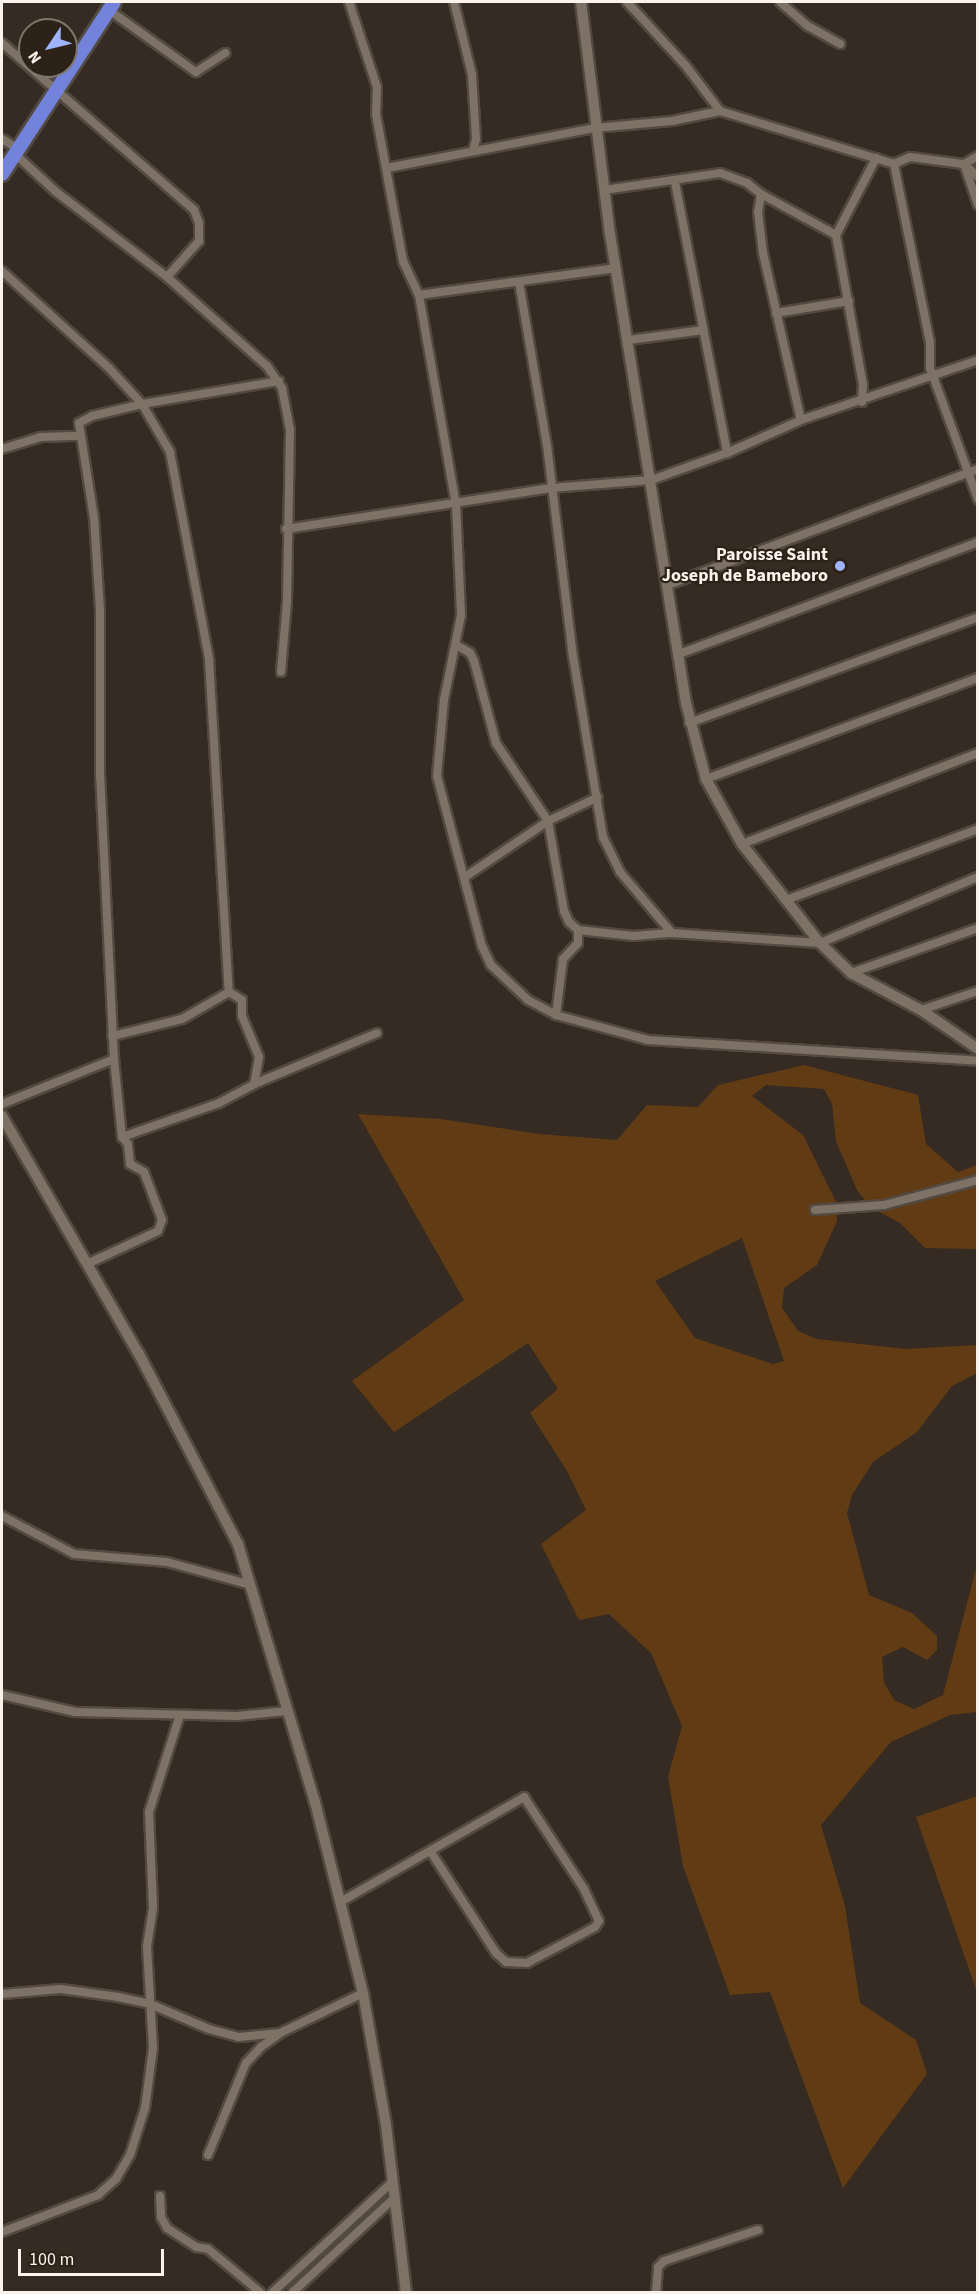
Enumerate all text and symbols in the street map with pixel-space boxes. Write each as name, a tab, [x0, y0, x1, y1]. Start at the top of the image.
north arrow	[18, 18, 78, 78]
text: N	[23, 47, 47, 68]
place label: Paroisse Saint Joseph de Bameboro	[662, 545, 828, 588]
marker: Paroisse Saint Joseph de Bameboro	[833, 559, 847, 573]
scale bar	[21, 2237, 166, 2275]
text: 100 m	[29, 2247, 74, 2272]

